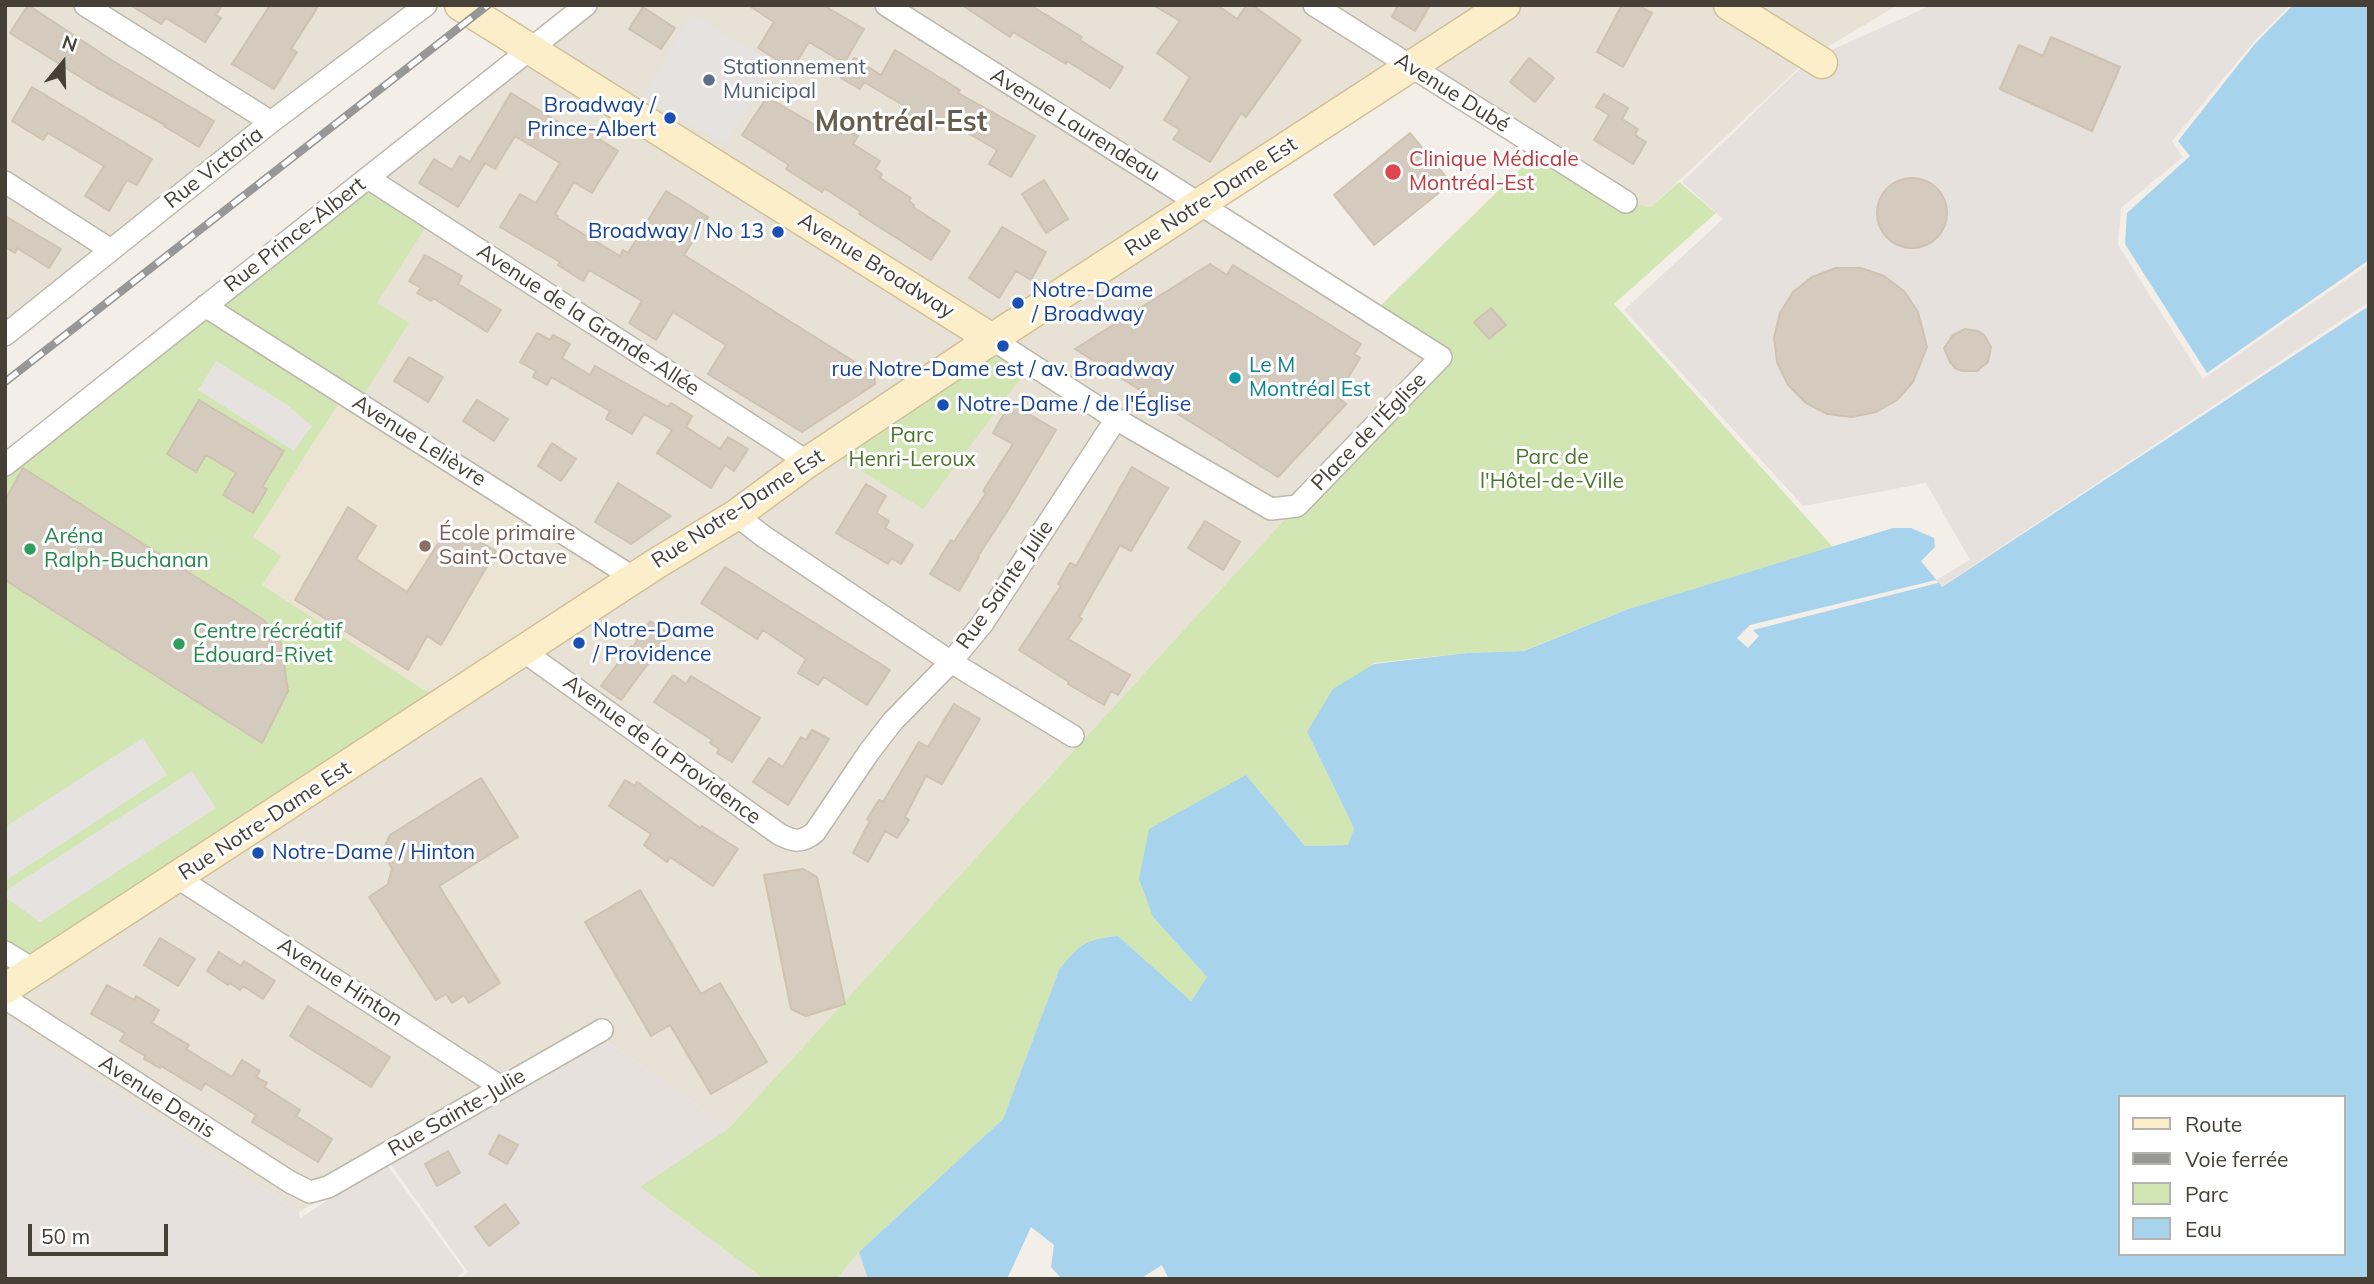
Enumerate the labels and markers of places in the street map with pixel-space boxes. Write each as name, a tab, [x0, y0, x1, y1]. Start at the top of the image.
place label: Stationnement Municipal	[723, 55, 866, 105]
marker: Stationnement Municipal	[701, 72, 717, 88]
place label: Broadway / Prince-Albert	[527, 93, 656, 143]
marker: Broadway / Prince-Albert	[662, 110, 678, 126]
place label: Clinique Médicale Montréal-Est	[1409, 147, 1579, 197]
marker: Clinique Médicale Montréal-Est	[1383, 162, 1403, 182]
place label: Broadway / No 13	[588, 219, 764, 245]
marker: Broadway / No 13	[770, 224, 786, 240]
place label: Notre-Dame / Broadway	[1032, 278, 1153, 328]
marker: Notre-Dame / Broadway	[1010, 295, 1026, 311]
marker: rue Notre-Dame est / av. Broadway	[995, 338, 1011, 354]
place label: Le M Montréal Est	[1249, 353, 1371, 403]
place label: rue Notre-Dame est / av. Broadway	[832, 357, 1174, 383]
marker: Le M Montréal Est	[1227, 370, 1243, 386]
place label: Notre-Dame / de l'Église	[957, 392, 1191, 418]
marker: Notre-Dame / de l'Église	[935, 397, 951, 413]
place label: École primaire Saint-Octave	[439, 521, 576, 571]
place label: Aréna Ralph-Buchanan	[44, 524, 209, 574]
marker: École primaire Saint-Octave	[417, 538, 433, 554]
marker: Aréna Ralph-Buchanan	[22, 541, 38, 557]
place label: Notre-Dame / Providence	[593, 618, 714, 668]
place label: Centre récréatif Édouard-Rivet	[193, 619, 342, 669]
marker: Notre-Dame / Providence	[571, 635, 587, 651]
marker: Centre récréatif Édouard-Rivet	[171, 636, 187, 652]
place label: Notre-Dame / Hinton	[272, 840, 475, 866]
marker: Notre-Dame / Hinton	[250, 845, 266, 861]

